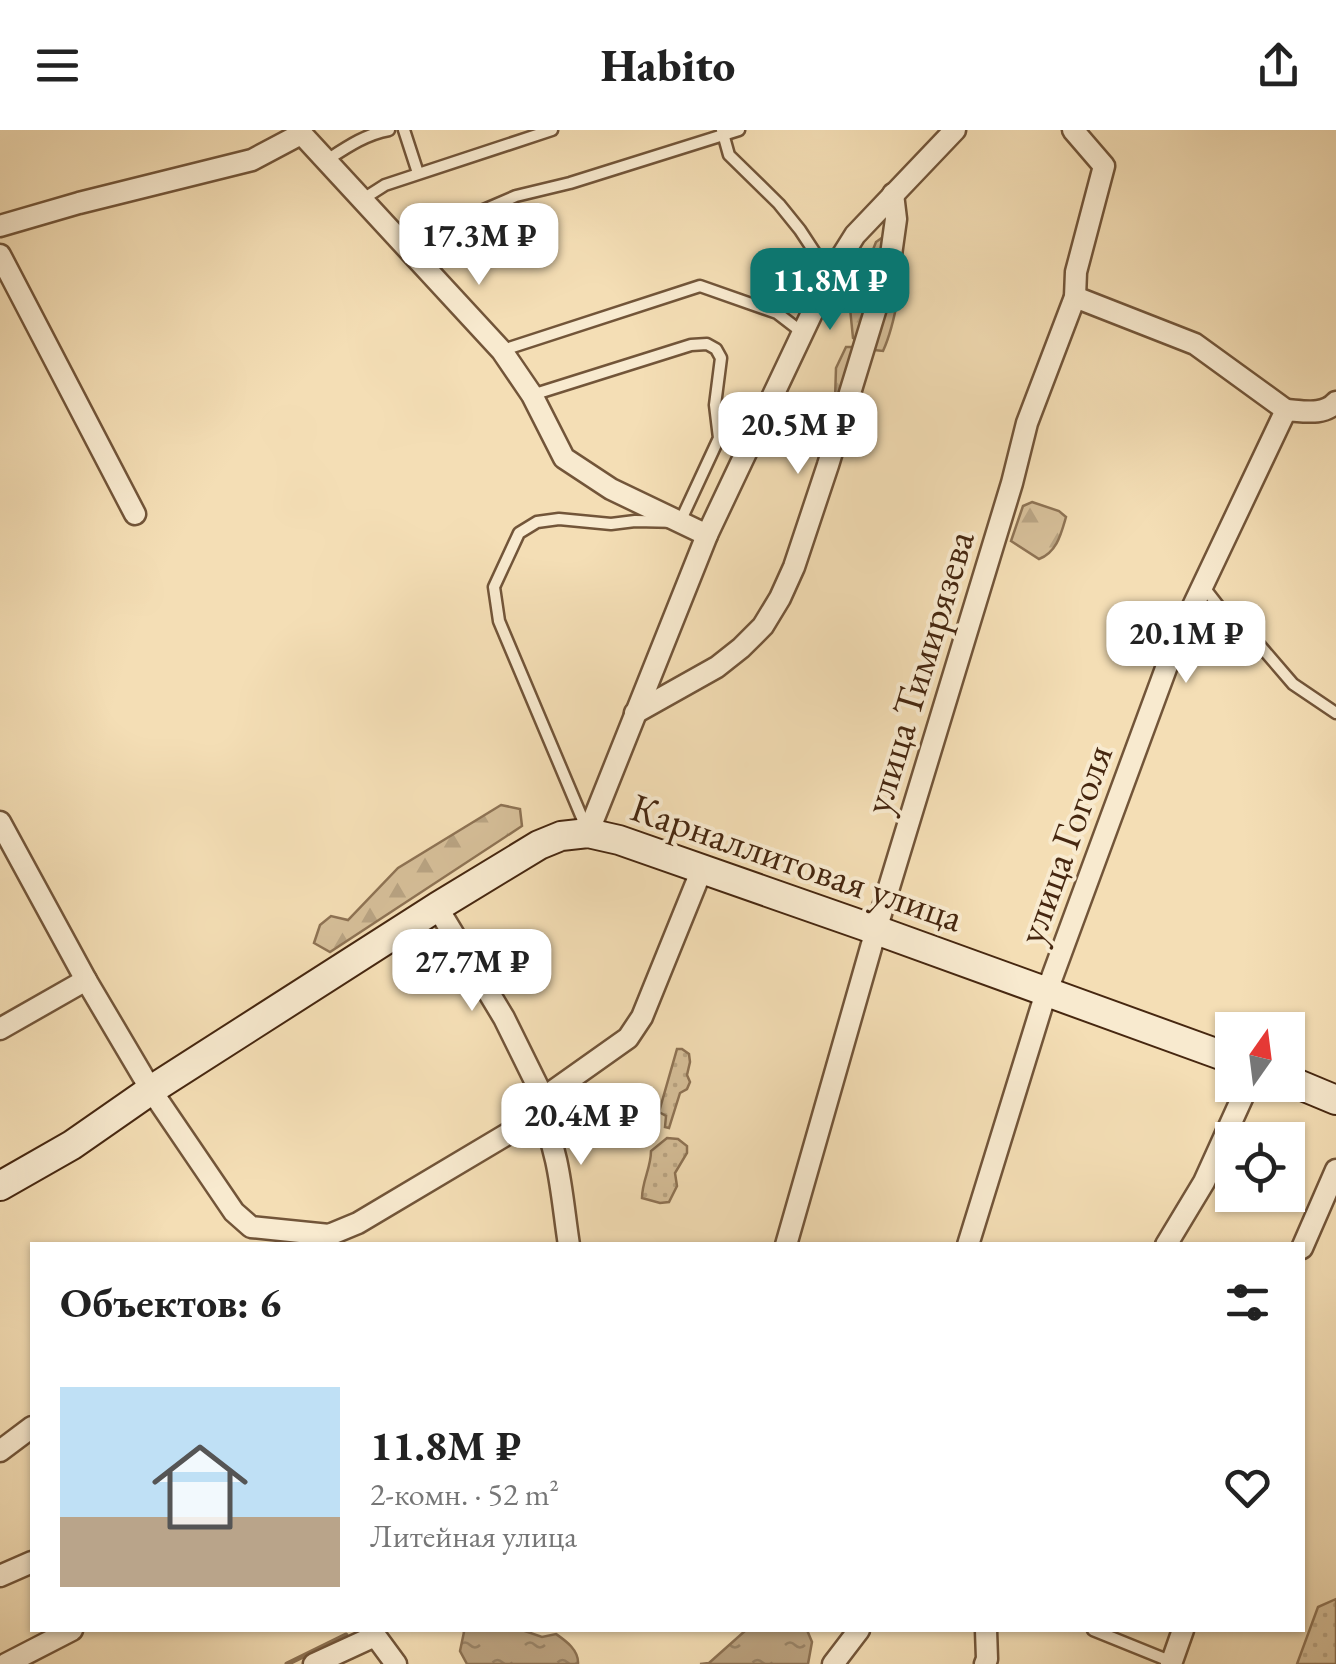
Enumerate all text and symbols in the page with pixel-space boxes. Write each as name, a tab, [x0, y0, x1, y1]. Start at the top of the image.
text: Habito	[601, 36, 735, 94]
icon: menu	[30, 38, 85, 93]
icon: share	[1251, 38, 1306, 93]
pin: 17.3M ₽	[387, 203, 571, 288]
text: 17.3M ₽	[421, 214, 537, 256]
pin: 11.8M ₽	[738, 248, 922, 333]
text: 11.8M ₽	[772, 259, 888, 301]
pin: 20.5M ₽	[706, 392, 890, 477]
text: 20.5M ₽	[740, 403, 856, 445]
street label: улица Тимирязева	[850, 524, 986, 820]
pin: 20.1M ₽	[1094, 601, 1278, 686]
text: 20.1M ₽	[1128, 612, 1244, 654]
street label: улица Гоголя	[1004, 737, 1124, 951]
street label: Карналлитовая улица	[624, 781, 970, 943]
pin: 27.7M ₽	[380, 929, 564, 1014]
text: 27.7M ₽	[414, 940, 530, 982]
north arrow	[1215, 1012, 1305, 1102]
map controls	[1215, 1012, 1305, 1212]
pin: 20.4M ₽	[489, 1083, 673, 1168]
text: 20.4M ₽	[523, 1094, 639, 1136]
button: locate	[1215, 1122, 1305, 1212]
text: Объектов: 6	[60, 1275, 281, 1330]
icon: filters	[1220, 1275, 1275, 1330]
text: 11.8M ₽	[370, 1418, 521, 1473]
icon: home	[140, 1427, 260, 1547]
icon: heart	[1220, 1460, 1275, 1515]
text: 2-комн. · 52 m²	[370, 1473, 559, 1515]
text: Литейная улица	[370, 1515, 577, 1557]

